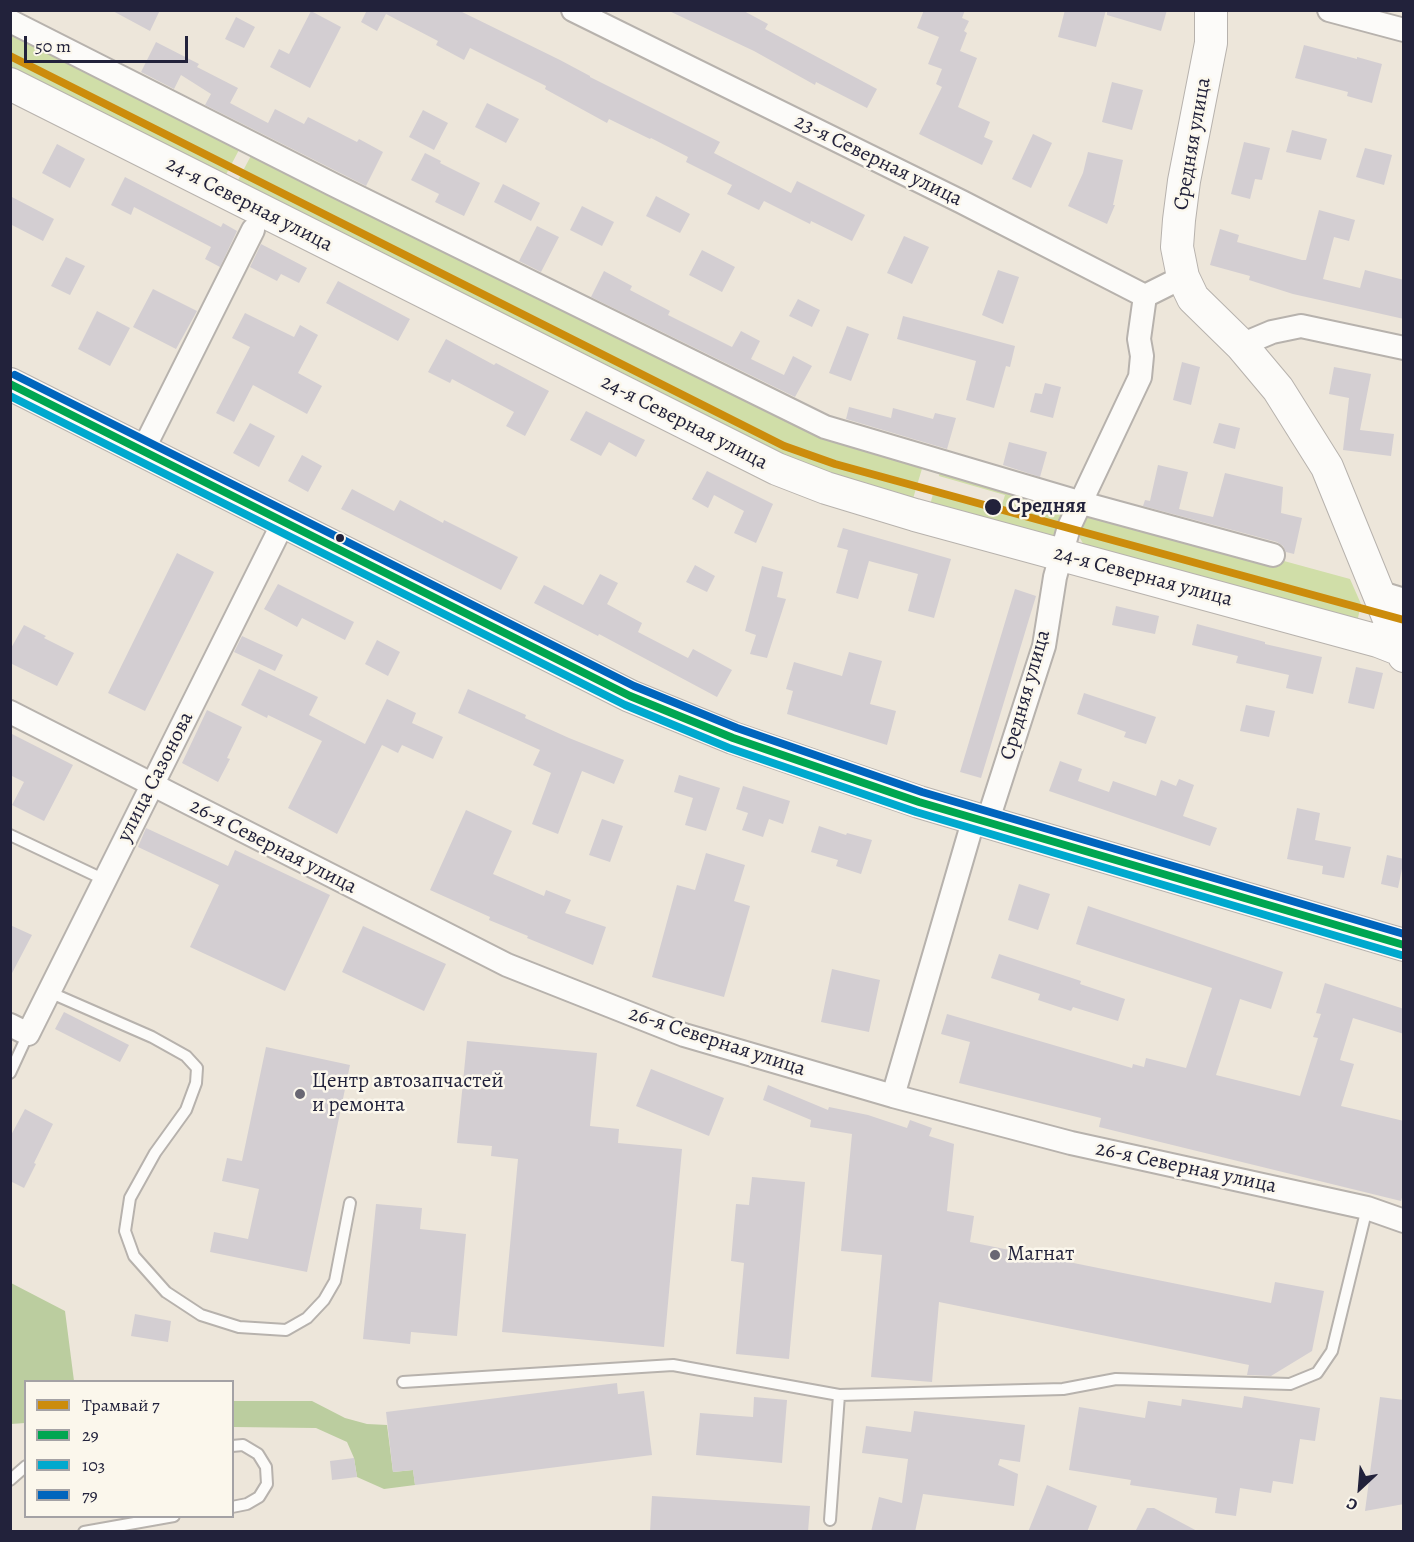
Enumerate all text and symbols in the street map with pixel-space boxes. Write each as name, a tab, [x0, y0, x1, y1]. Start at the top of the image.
scale bar	[27, 24, 190, 62]
text: 50 m	[35, 34, 71, 58]
street label: Средняя улица	[1169, 76, 1217, 212]
street label: 23-я Северная улица	[790, 110, 966, 212]
street label: 24-я Северная улица	[161, 152, 337, 258]
street label: 24-я Северная улица	[596, 370, 772, 476]
place label: Средняя	[1008, 494, 1086, 520]
marker: Средняя	[983, 497, 1003, 517]
unlabelled marker	[334, 532, 346, 544]
street label: 24-я Северная улица	[1051, 541, 1235, 613]
street label: Средняя улица	[995, 627, 1057, 763]
street label: улица Сазонова	[112, 708, 200, 846]
street label: 26-я Северная улица	[185, 794, 361, 900]
street label: 26-я Северная улица	[625, 1002, 809, 1082]
place label: Центр автозапчастей и ремонта	[312, 1069, 504, 1119]
marker: Центр автозапчастей и ремонта	[293, 1087, 307, 1101]
street label: 26-я Северная улица	[1093, 1137, 1279, 1199]
place label: Магнат	[1007, 1242, 1074, 1268]
marker: Магнат	[988, 1248, 1002, 1262]
legend	[24, 1380, 234, 1518]
text: Трамвай 7	[82, 1393, 160, 1417]
text: 29	[82, 1423, 99, 1447]
text: 103	[82, 1453, 105, 1477]
north arrow	[1330, 1458, 1390, 1518]
text: 79	[82, 1483, 98, 1507]
text: С	[1343, 1492, 1361, 1516]

